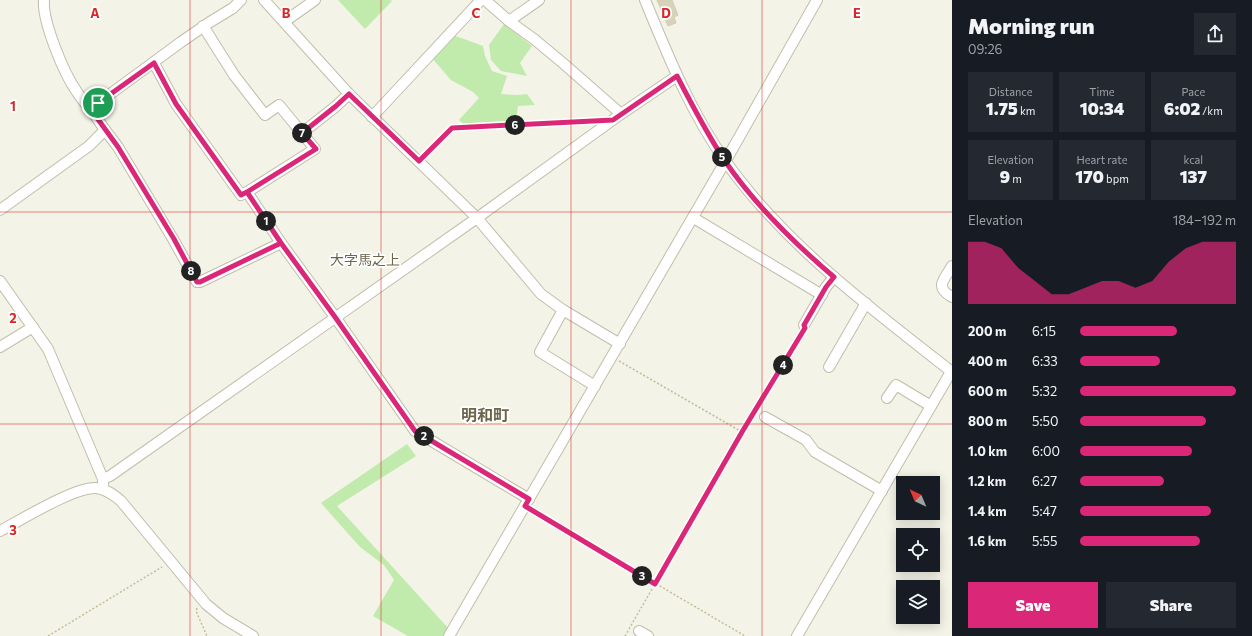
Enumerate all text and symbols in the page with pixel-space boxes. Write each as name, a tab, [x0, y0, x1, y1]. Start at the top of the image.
text: A	[90, 5, 100, 21]
text: B	[282, 5, 291, 21]
text: C	[472, 5, 481, 21]
text: D	[661, 5, 671, 21]
text: E	[853, 5, 861, 21]
text: Morning run	[968, 12, 1095, 39]
button: share	[1194, 13, 1236, 55]
text: 09:26	[968, 41, 1003, 57]
text: Distance	[989, 85, 1033, 98]
text: Time	[1089, 85, 1115, 98]
text: Pace	[1181, 85, 1205, 98]
pin	[81, 86, 115, 120]
icon: arrive	[87, 92, 109, 114]
text: 1	[10, 98, 16, 114]
text: 1.75	[986, 98, 1018, 119]
text: 10:34	[1080, 98, 1124, 119]
text: 6:02	[1164, 98, 1200, 119]
text: km	[1018, 104, 1035, 117]
text: /km	[1200, 104, 1223, 117]
pin: 6	[505, 115, 525, 135]
text: 6	[512, 118, 518, 131]
pin: 7	[292, 123, 312, 143]
text: 7	[299, 126, 305, 139]
pin: 5	[712, 147, 732, 167]
text: 5	[719, 150, 725, 163]
text: Elevation	[987, 153, 1034, 166]
text: Heart rate	[1076, 153, 1128, 166]
text: kcal	[1183, 153, 1203, 166]
text: 9	[1000, 166, 1010, 187]
text: 170	[1075, 166, 1104, 187]
text: 137	[1180, 166, 1207, 187]
text: m	[1010, 172, 1022, 185]
text: bpm	[1104, 172, 1129, 185]
pin: 1	[256, 211, 276, 231]
text: Elevation	[968, 212, 1023, 228]
text: 184–192 m	[1173, 212, 1236, 228]
text: 1	[264, 214, 268, 227]
district label: 大字馬之上	[330, 251, 400, 268]
pin: 8	[181, 261, 201, 281]
text: 8	[188, 264, 194, 277]
text: 2	[9, 310, 17, 326]
text: 200 m	[968, 323, 1006, 339]
text: 6:15	[1032, 323, 1056, 339]
text: 400 m	[968, 353, 1007, 369]
text: 6:33	[1032, 353, 1058, 369]
pin: 4	[773, 355, 793, 375]
text: 4	[780, 358, 786, 371]
text: 600 m	[968, 383, 1007, 399]
text: 5:32	[1032, 383, 1057, 399]
district label: 明和町	[461, 405, 509, 424]
text: 800 m	[968, 413, 1007, 429]
text: 5:50	[1032, 413, 1059, 429]
pin: 2	[414, 426, 434, 446]
text: 2	[421, 429, 427, 442]
text: 1.0 km	[968, 443, 1007, 459]
text: 6:00	[1032, 443, 1060, 459]
text: 1.2 km	[968, 473, 1006, 489]
text: 6:27	[1032, 473, 1057, 489]
north arrow	[896, 476, 940, 520]
map controls	[896, 476, 940, 624]
text: 1.4 km	[968, 503, 1007, 519]
text: 5:47	[1032, 503, 1057, 519]
text: 3	[9, 522, 17, 538]
button: locate	[896, 528, 940, 572]
text: 1.6 km	[968, 533, 1006, 549]
text: 5:55	[1032, 533, 1057, 549]
pin: 3	[632, 566, 652, 586]
text: 3	[639, 569, 645, 582]
button: layers	[896, 580, 940, 624]
button: Save	[968, 582, 1098, 628]
button: Share	[1106, 582, 1236, 628]

